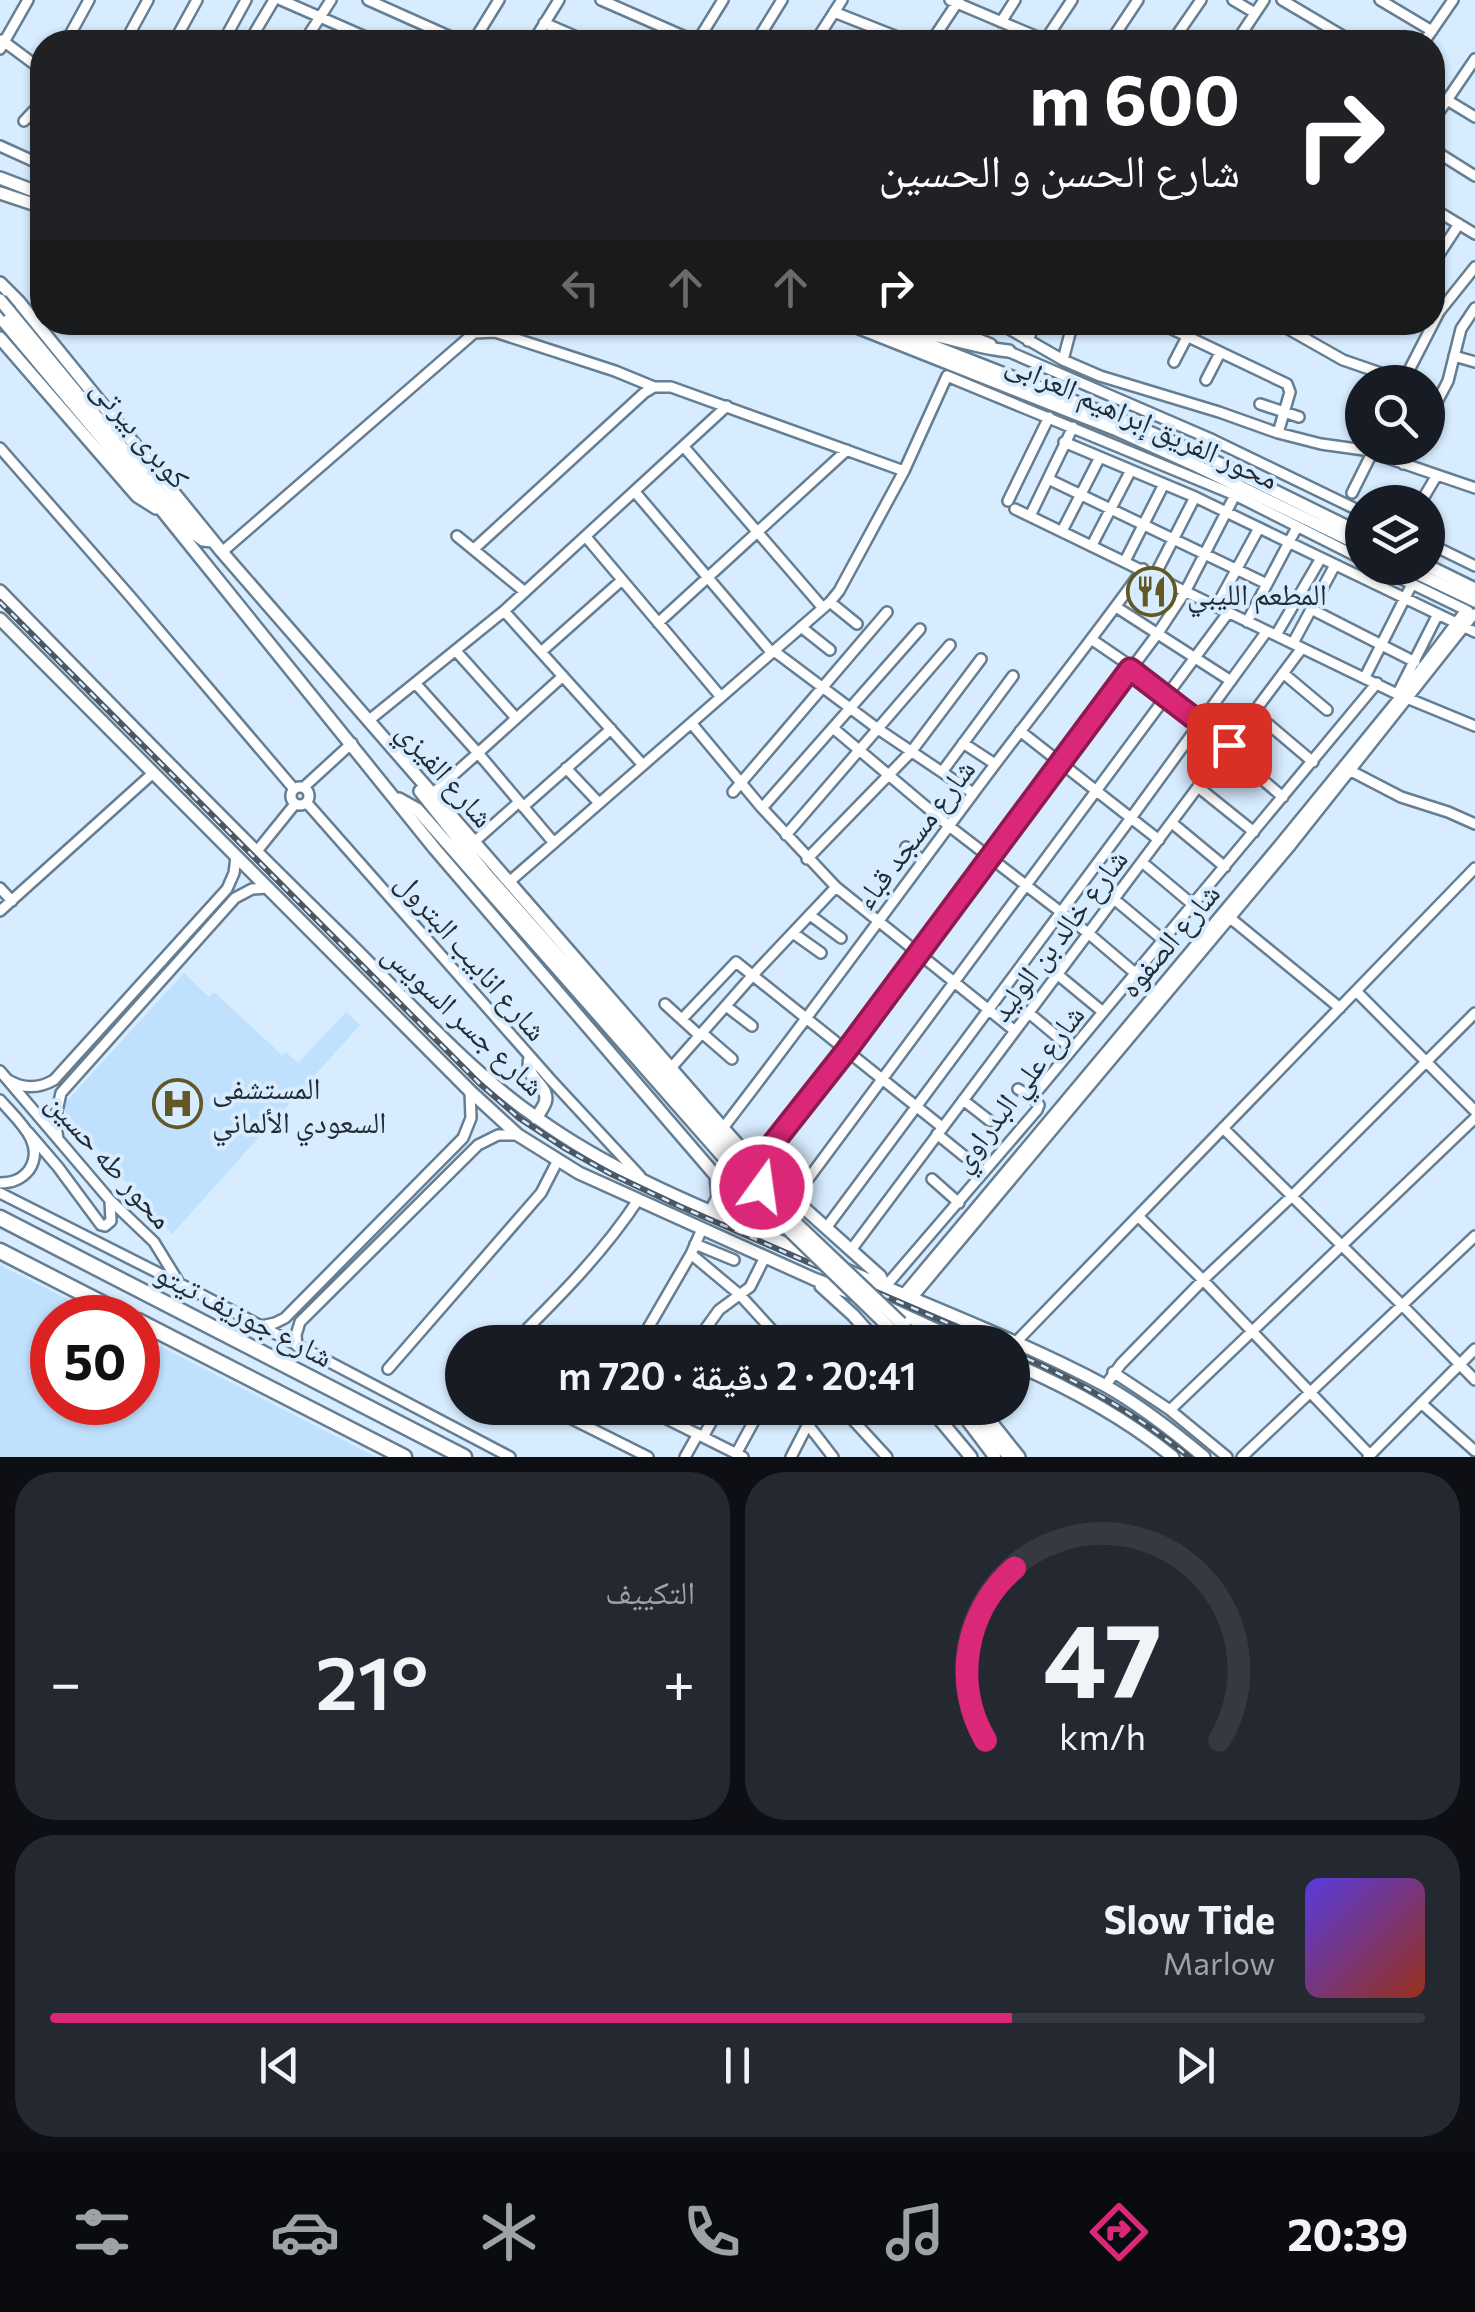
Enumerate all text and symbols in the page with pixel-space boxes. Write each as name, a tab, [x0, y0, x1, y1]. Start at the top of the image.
text: 600 m	[1029, 54, 1240, 139]
icon: right	[1275, 70, 1405, 200]
text: شارع الحسن و الحسين	[879, 141, 1240, 196]
icon: left	[553, 260, 608, 315]
icon: ahead	[658, 260, 713, 315]
icon: ahead	[763, 260, 818, 315]
icon: right	[868, 260, 923, 315]
street label: محور الفريق إبراهيم العرابى	[1000, 342, 1285, 499]
map controls	[1345, 365, 1445, 585]
button: search	[1345, 365, 1445, 465]
street label: كوبرى بيرتى	[83, 369, 199, 496]
button: layers	[1345, 485, 1445, 585]
restaurant icon: المطعم الليبي	[1126, 566, 1178, 618]
place label: المطعم الليبي	[1187, 574, 1327, 618]
pin	[1187, 703, 1272, 788]
street label: شارع الفيزي	[385, 712, 503, 839]
icon: arrive	[1202, 718, 1257, 773]
street label: شارع مسجد قباء	[845, 751, 984, 917]
street label: شارع خالد بن الوليد	[980, 841, 1136, 1029]
street label: شارع انابيب البترول	[387, 863, 557, 1049]
street label: شارع الصفوه	[1110, 874, 1229, 1005]
street label: شارع جسر السويس	[374, 934, 554, 1105]
street label: شارع علي البدراوي	[941, 996, 1097, 1182]
place label: المستشفى السعودي الألماني	[212, 1068, 386, 1146]
hospital icon: المستشفى السعودي الألماني	[151, 1077, 203, 1129]
street label: محور طه حسين	[38, 1083, 182, 1236]
position arrow	[710, 1135, 814, 1239]
street label: شارع جوزيف تيتو	[149, 1252, 340, 1376]
speed limit sign: 50	[30, 1295, 160, 1425]
text: 20:41 · 2 دقيقة · 720 m	[558, 1351, 917, 1398]
text: التكييف	[605, 1571, 695, 1611]
text: 47	[1043, 1592, 1162, 1719]
text: 21°	[315, 1634, 428, 1725]
text: −	[50, 1647, 81, 1714]
text: +	[663, 1647, 695, 1714]
text: km/h	[1059, 1714, 1146, 1757]
text: Slow Tide	[1104, 1895, 1275, 1942]
text: Marlow	[1163, 1942, 1275, 1982]
icon: previous	[252, 2038, 307, 2093]
icon: pause	[710, 2038, 765, 2093]
icon: next	[1168, 2038, 1223, 2093]
icon: filters	[67, 2197, 137, 2267]
icon: car	[270, 2197, 340, 2267]
icon: climate	[474, 2197, 544, 2267]
icon: phone	[677, 2197, 747, 2267]
icon: music	[880, 2197, 950, 2267]
icon: directions	[1084, 2197, 1154, 2267]
text: 20:39	[1287, 2205, 1408, 2260]

